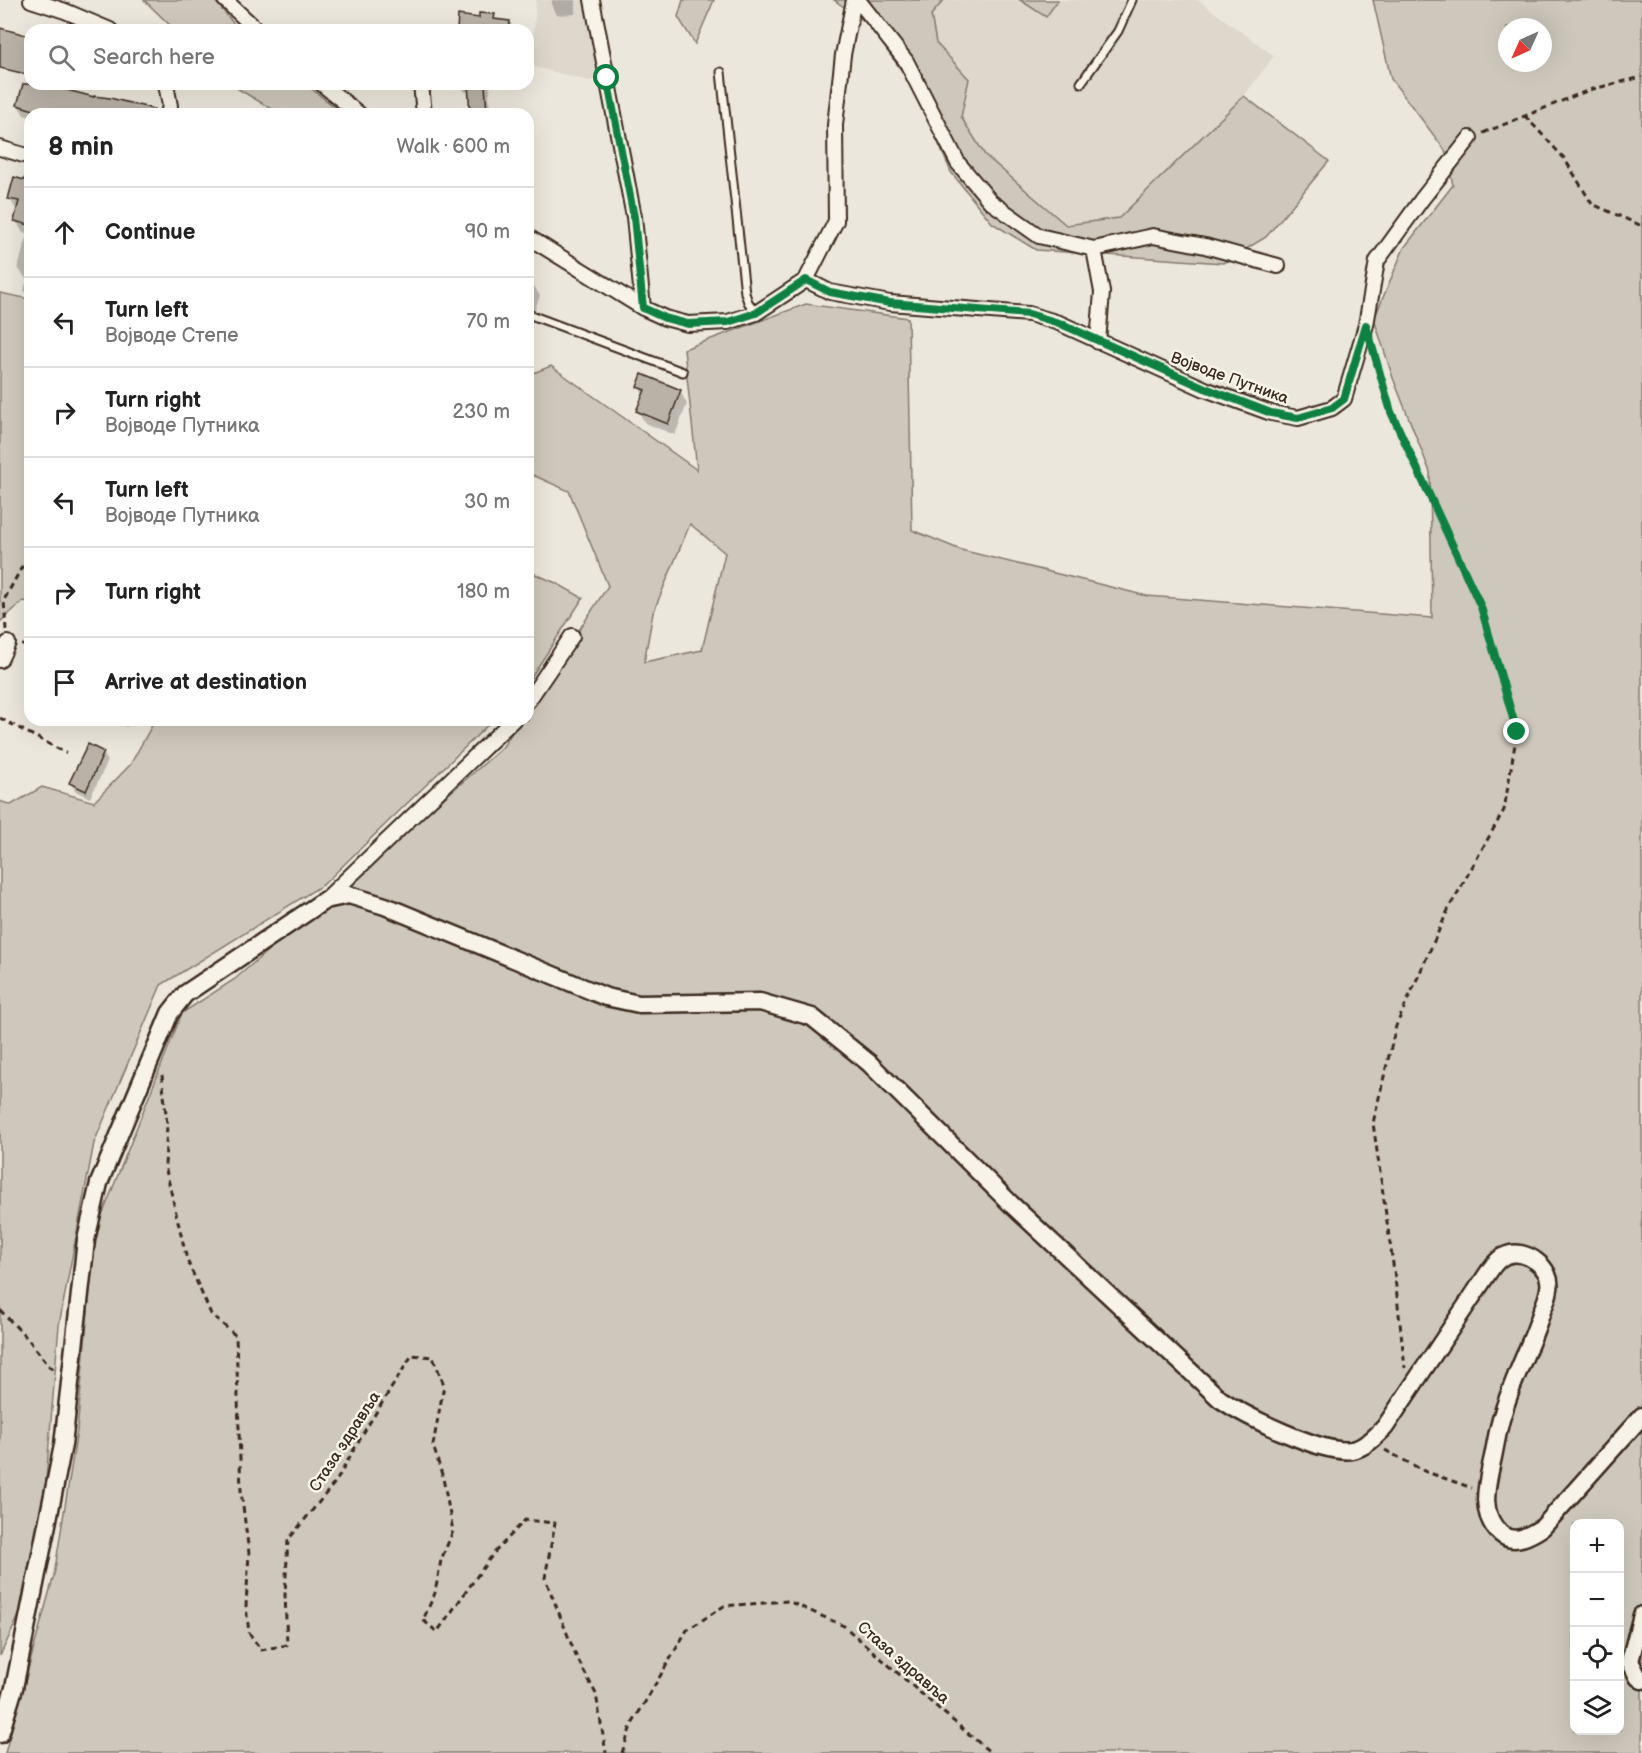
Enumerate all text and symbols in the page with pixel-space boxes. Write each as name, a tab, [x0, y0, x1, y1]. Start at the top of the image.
north arrow	[1498, 18, 1552, 72]
search box	[24, 24, 534, 90]
icon: search	[45, 41, 78, 74]
text: Search here	[93, 44, 215, 71]
route start	[593, 64, 619, 90]
text: 8 min	[48, 132, 114, 163]
text: Walk · 600 m	[397, 135, 510, 159]
icon: ahead	[48, 216, 81, 249]
text: Continue	[105, 219, 195, 246]
text: 90 m	[465, 220, 510, 244]
text: Turn left	[105, 297, 189, 324]
icon: left	[48, 306, 81, 339]
text: 70 m	[466, 310, 510, 334]
text: Војводе Степе	[105, 324, 238, 348]
street label: Војводе Путника	[1168, 348, 1291, 409]
text: Turn right	[105, 387, 201, 414]
icon: right	[48, 396, 81, 429]
text: 230 m	[453, 400, 510, 424]
text: Војводе Путника	[105, 414, 260, 438]
text: Turn left	[105, 477, 189, 504]
icon: left	[48, 486, 81, 519]
text: 30 m	[464, 490, 510, 514]
text: Војводе Путника	[105, 504, 260, 528]
icon: right	[48, 576, 81, 609]
text: Turn right	[105, 579, 201, 606]
text: 180 m	[457, 580, 510, 604]
icon: arrive	[48, 666, 81, 699]
text: Arrive at destination	[105, 669, 307, 696]
route end	[1503, 718, 1529, 744]
street label: Стаза здравља	[306, 1388, 385, 1496]
map controls	[1570, 1519, 1624, 1735]
button: +	[1570, 1519, 1624, 1573]
button: −	[1570, 1573, 1624, 1627]
street label: Стаза здравља	[853, 1618, 953, 1709]
button: locate	[1570, 1627, 1624, 1681]
button: layers	[1570, 1681, 1624, 1735]

